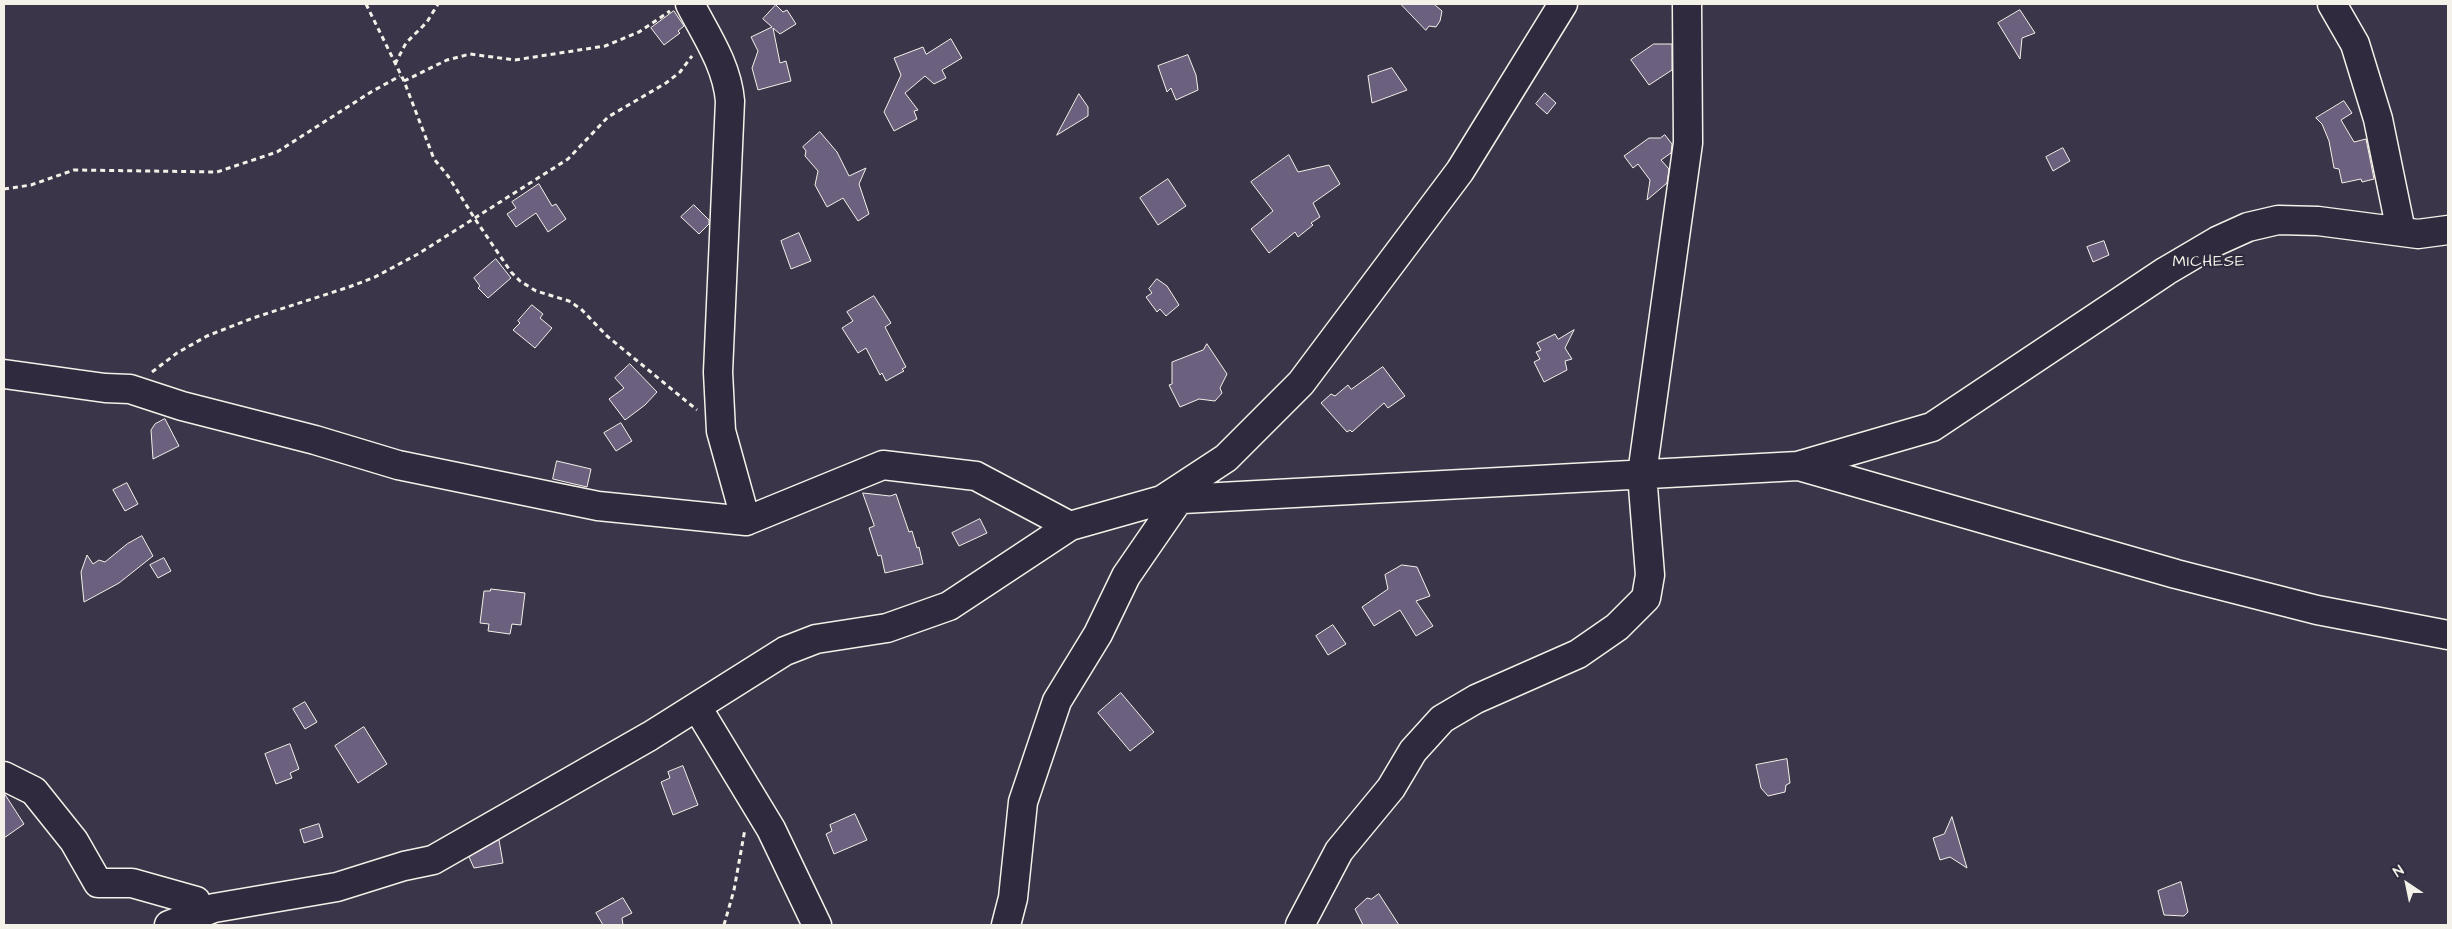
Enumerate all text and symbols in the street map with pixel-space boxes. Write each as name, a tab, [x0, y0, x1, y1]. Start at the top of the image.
district label: MICHESE	[2172, 253, 2246, 273]
north arrow	[2382, 859, 2432, 909]
text: N	[2389, 861, 2408, 882]

